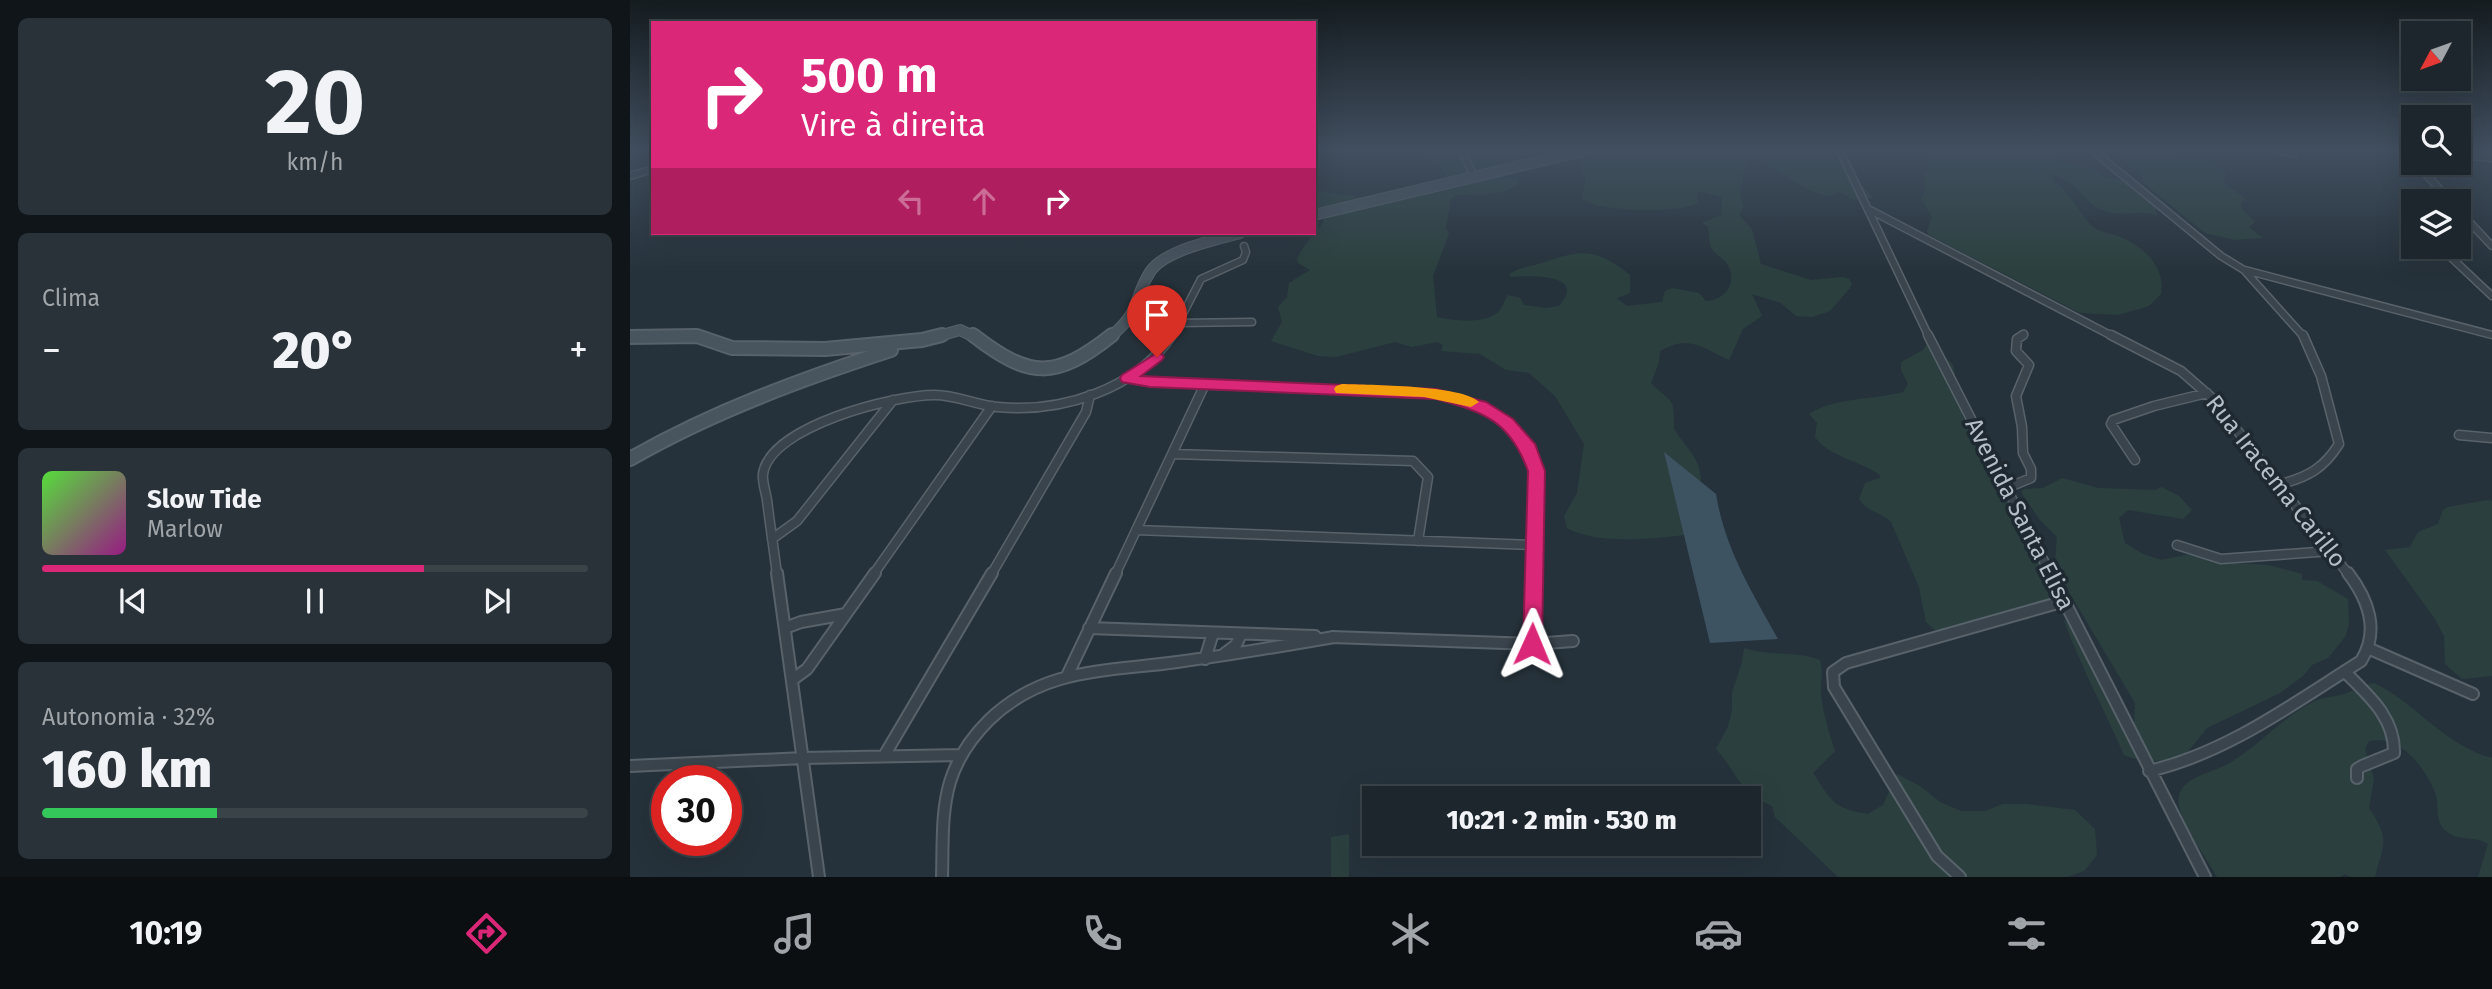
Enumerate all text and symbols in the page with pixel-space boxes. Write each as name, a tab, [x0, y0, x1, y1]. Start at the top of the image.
north arrow	[2401, 21, 2471, 91]
map controls	[2401, 21, 2471, 259]
text: 500 m	[801, 46, 938, 105]
text: 20	[265, 48, 365, 157]
icon: right	[686, 49, 777, 140]
button: search	[2401, 105, 2471, 175]
text: Vire à direita	[801, 106, 986, 144]
text: km/h	[287, 148, 343, 176]
icon: left	[892, 182, 930, 220]
icon: ahead	[965, 182, 1003, 220]
icon: right	[1038, 182, 1076, 220]
button: layers	[2401, 189, 2471, 259]
text: Clima	[42, 284, 100, 312]
pin	[1127, 285, 1187, 357]
icon: arrive	[1138, 296, 1176, 334]
text: 20°	[272, 319, 358, 382]
text: −	[42, 327, 61, 373]
text: +	[569, 327, 588, 373]
street label: Rua Iracema Carillo	[2200, 389, 2352, 573]
street label: Avenida Santa Elisa	[1959, 413, 2081, 615]
text: Slow Tide	[147, 484, 262, 515]
text: Marlow	[147, 515, 223, 543]
icon: previous	[114, 582, 152, 620]
icon: pause	[296, 582, 334, 620]
icon: next	[478, 582, 516, 620]
position arrow	[1495, 607, 1569, 681]
text: Autonomia · 32%	[42, 703, 215, 731]
text: 160 km	[42, 738, 212, 801]
speed limit sign: 30	[651, 765, 742, 856]
text: 10:21 · 2 min · 530 m	[1446, 805, 1677, 836]
icon: directions	[462, 909, 511, 958]
icon: music	[770, 909, 819, 958]
icon: phone	[1078, 909, 1127, 958]
icon: climate	[1386, 909, 1435, 958]
icon: car	[1694, 909, 1743, 958]
icon: filters	[2002, 909, 2051, 958]
text: 10:19	[130, 914, 203, 952]
text: 20°	[2310, 914, 2362, 952]

